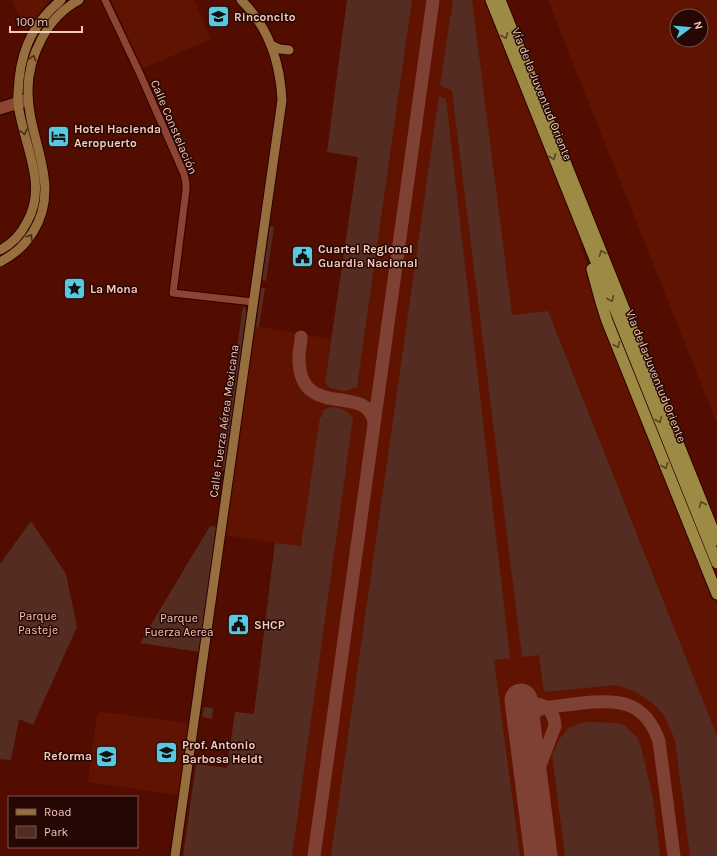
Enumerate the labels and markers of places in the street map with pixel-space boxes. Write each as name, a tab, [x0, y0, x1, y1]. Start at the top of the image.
school or university icon: Rinconcito	[206, 4, 232, 30]
place label: Rinconcito	[234, 10, 296, 24]
place label: Hotel Hacienda Aeropuerto	[74, 122, 161, 150]
hotel icon: Hotel Hacienda Aeropuerto	[45, 123, 71, 149]
place label: Cuartel Regional Guardia Nacional	[318, 242, 418, 270]
public building icon: Cuartel Regional Guardia Nacional	[290, 243, 316, 269]
place icon: La Mona	[61, 276, 87, 302]
place label: La Mona	[90, 282, 138, 296]
public building icon: SHCP	[226, 612, 252, 638]
place label: SHCP	[254, 618, 285, 632]
place label: Prof. Antonio Barbosa Heldt	[182, 738, 263, 766]
school or university icon: Prof. Antonio Barbosa Heldt	[153, 739, 179, 765]
school or university icon: Reforma	[94, 743, 120, 769]
place label: Reforma	[44, 749, 92, 763]

